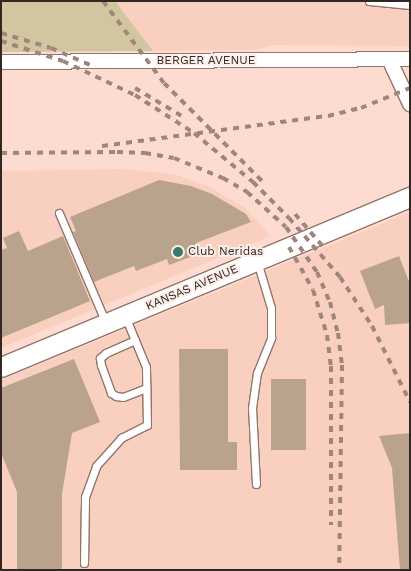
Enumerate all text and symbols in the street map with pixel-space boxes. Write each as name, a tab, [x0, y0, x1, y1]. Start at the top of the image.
street label: BERGER AVENUE	[156, 54, 256, 68]
place label: Club Neridas	[188, 245, 263, 259]
marker: Club Neridas	[172, 246, 184, 258]
street label: KANSAS AVENUE	[143, 262, 241, 314]

